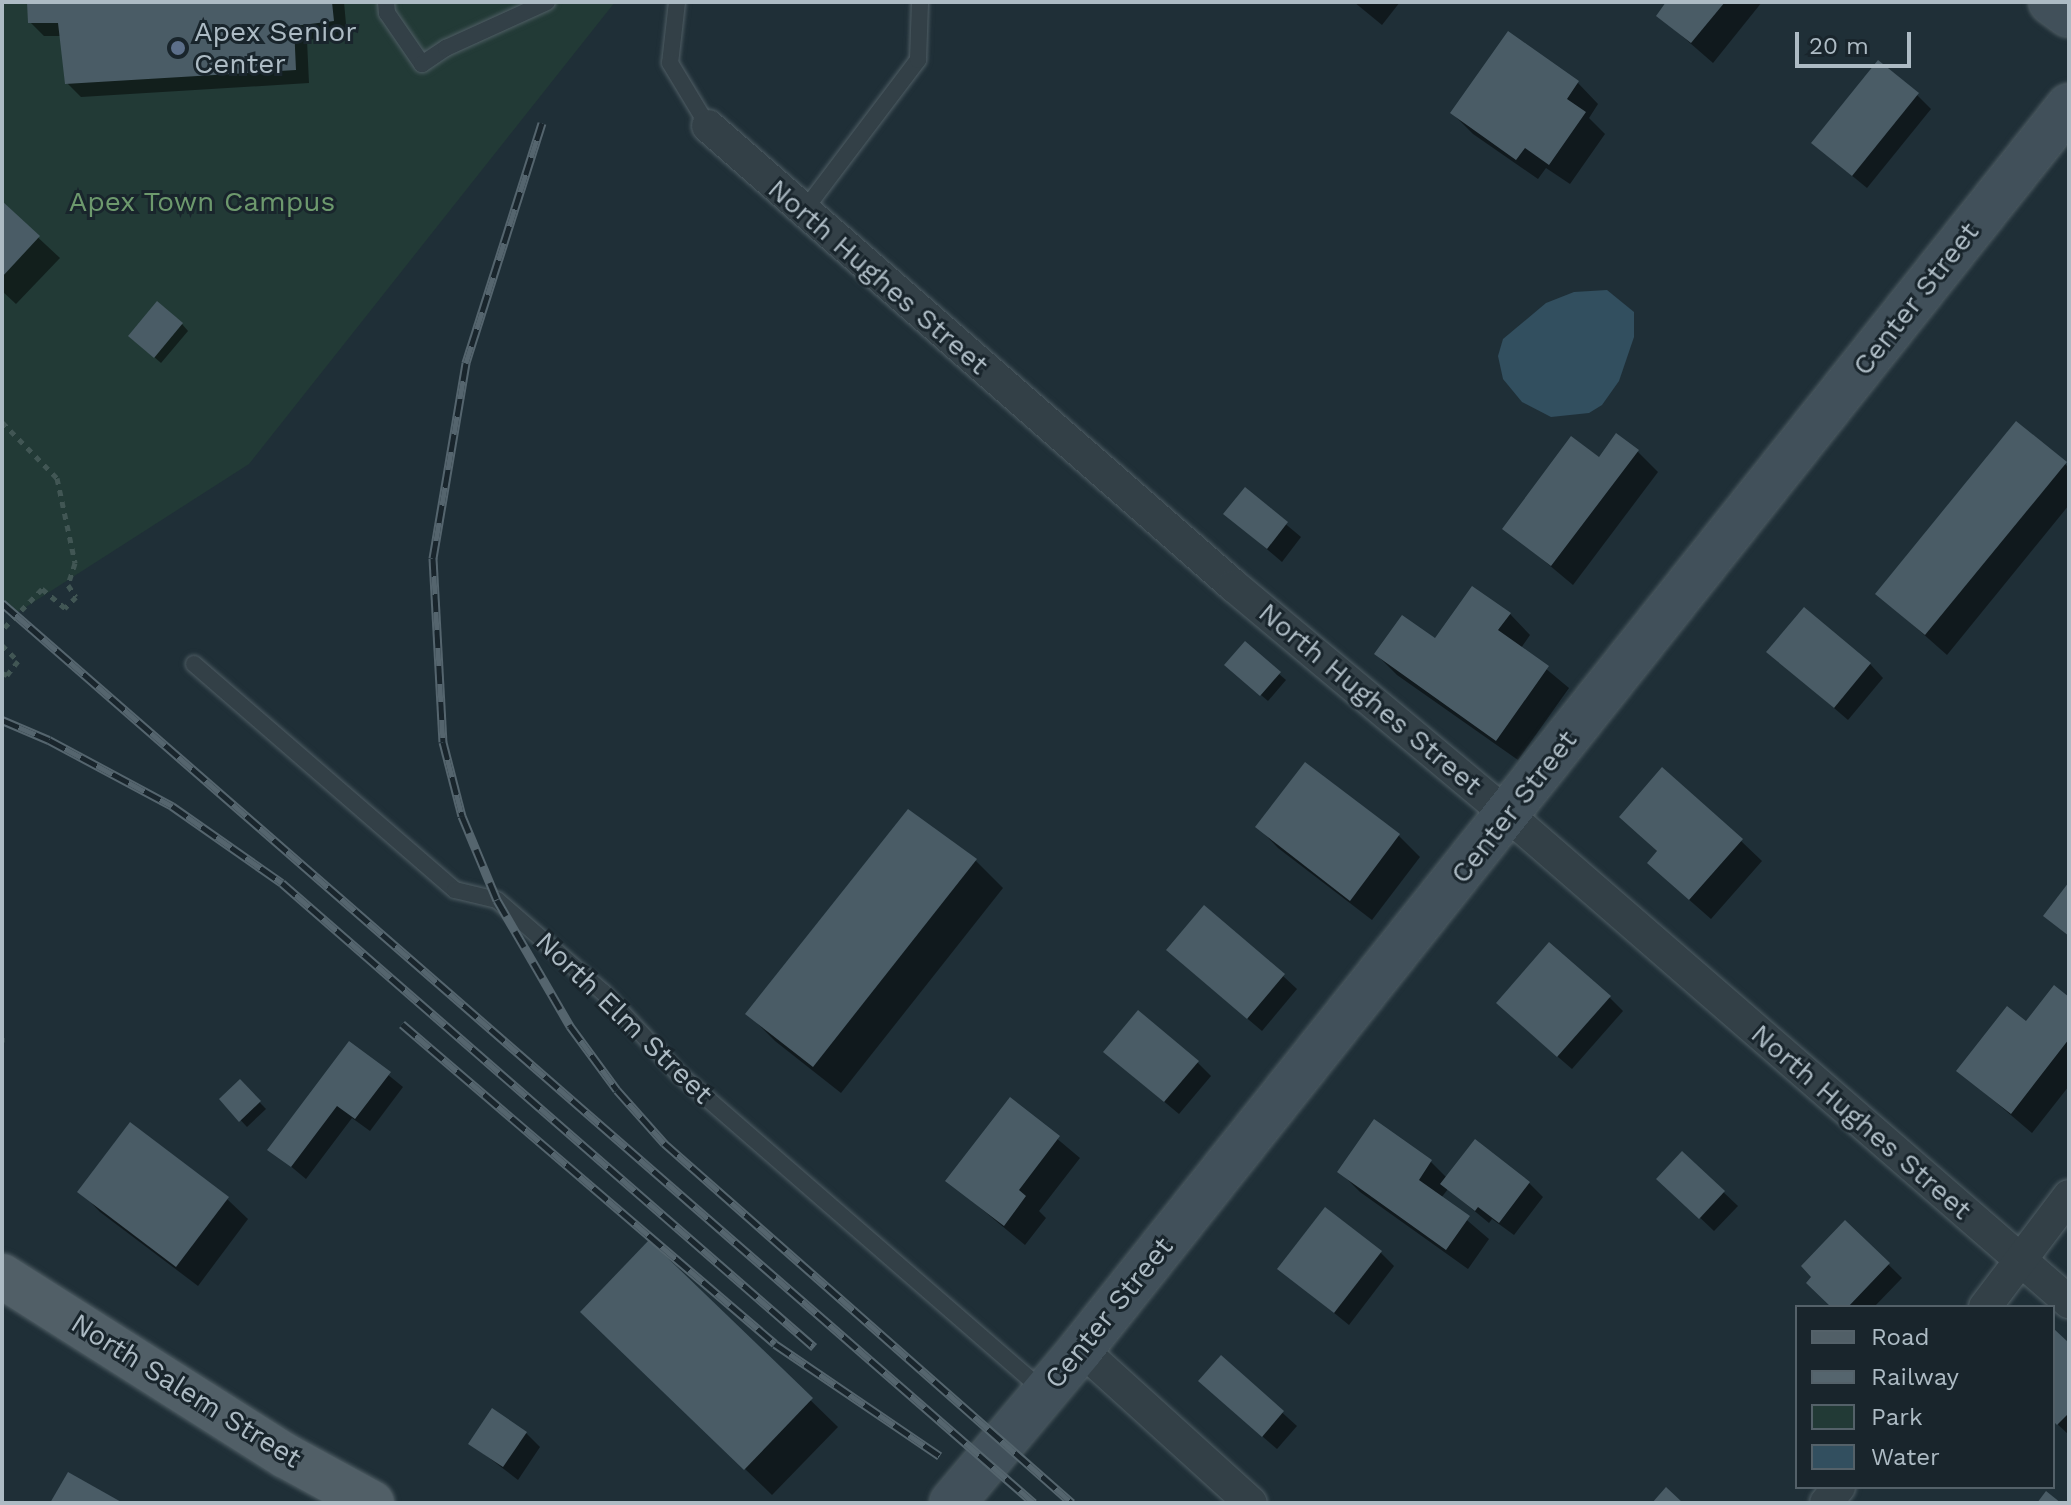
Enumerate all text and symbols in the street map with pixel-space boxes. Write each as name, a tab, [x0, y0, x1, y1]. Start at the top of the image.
place label: Apex Senior Center	[194, 15, 357, 81]
scale bar	[1799, 16, 1915, 66]
text: 20 m	[1809, 32, 1869, 60]
marker: Apex Senior Center	[169, 39, 187, 57]
street label: North Hughes Street	[761, 172, 995, 382]
park label: Apex Town Campus	[68, 185, 336, 219]
street label: Center Street	[1846, 216, 1986, 382]
street label: North Hughes Street	[1252, 596, 1488, 802]
street label: Center Street	[1444, 724, 1584, 890]
street label: North Elm Street	[528, 925, 720, 1111]
street label: North Hughes Street	[1744, 1017, 1978, 1227]
street label: Center Street	[1038, 1230, 1180, 1396]
legend	[1795, 1305, 2055, 1489]
street label: North Salem Street	[65, 1307, 307, 1475]
text: Road	[1871, 1323, 1930, 1351]
text: Railway	[1871, 1363, 1959, 1391]
text: Park	[1871, 1403, 1923, 1431]
text: Water	[1871, 1443, 1940, 1471]

